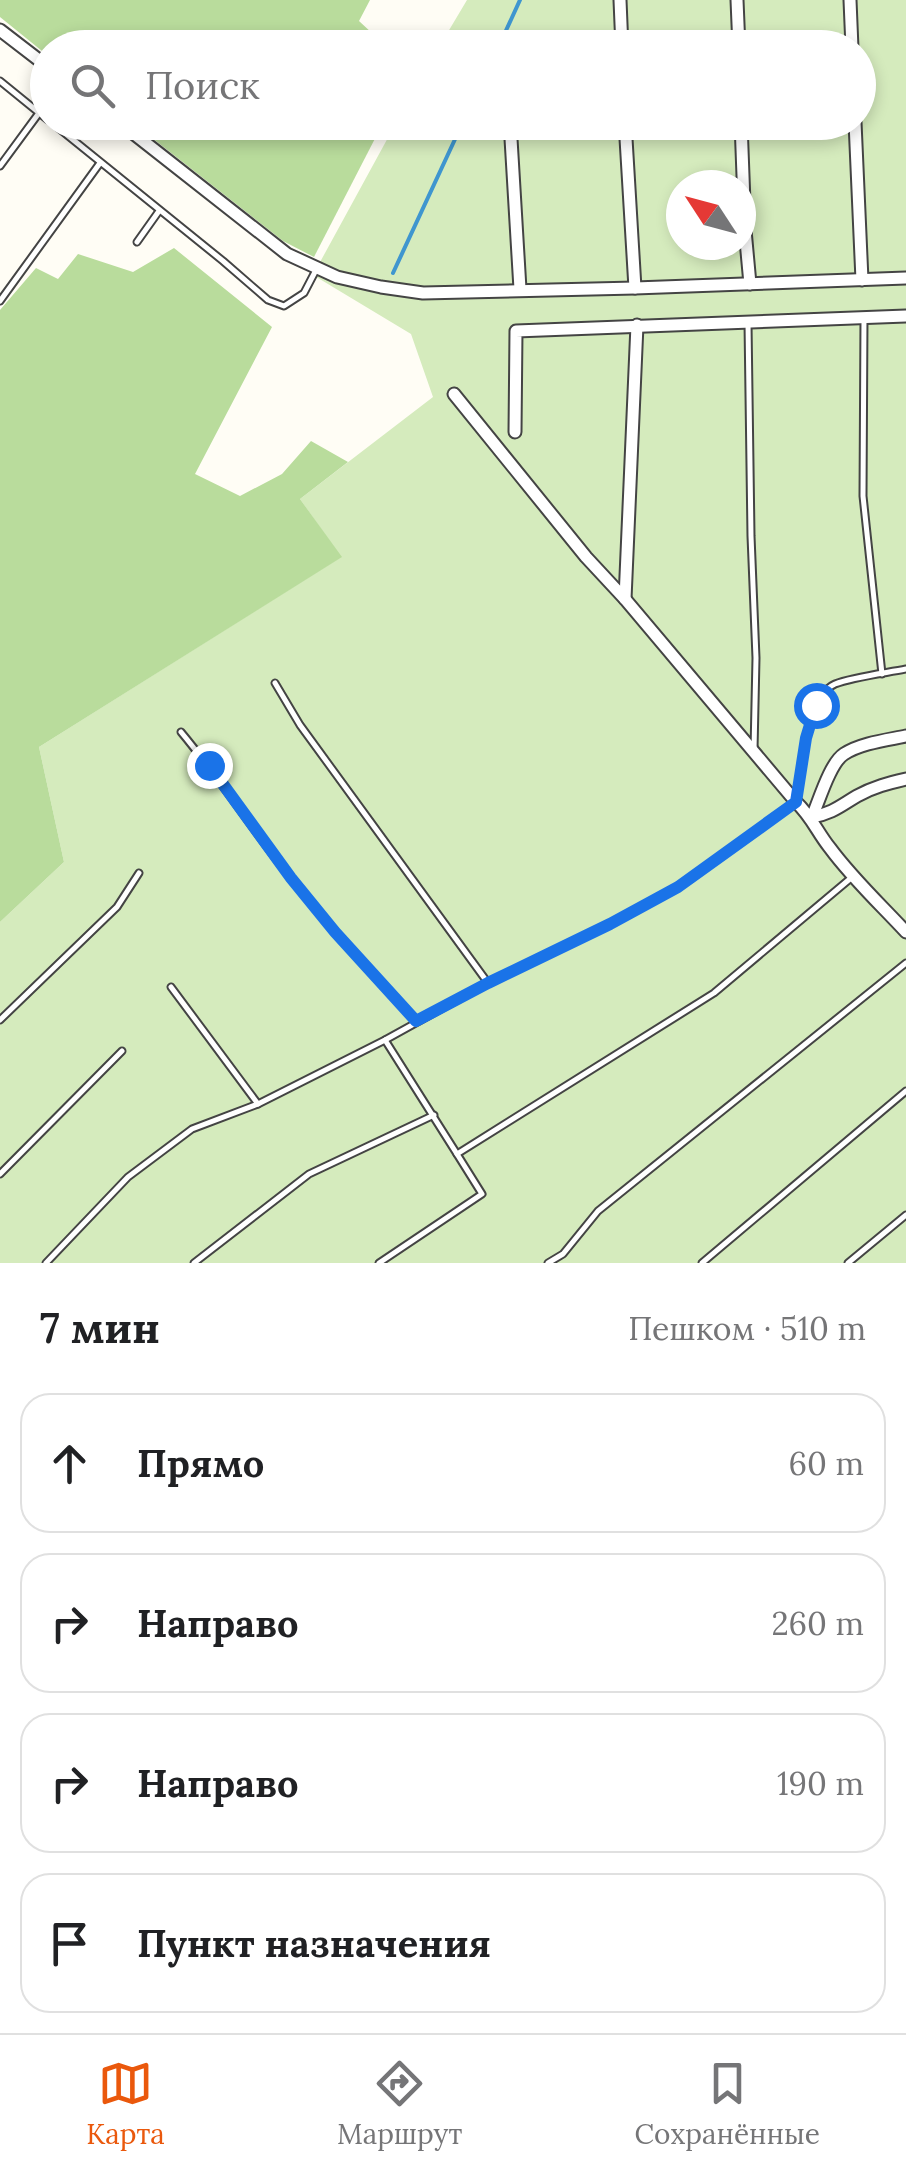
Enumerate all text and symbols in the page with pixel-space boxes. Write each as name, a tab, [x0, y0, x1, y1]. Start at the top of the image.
search box	[30, 30, 876, 140]
icon: search	[65, 58, 120, 113]
text: Поиск	[145, 61, 260, 109]
north arrow	[666, 170, 756, 260]
route start	[794, 683, 840, 729]
route end	[187, 743, 233, 789]
text: 7 мин	[40, 1301, 160, 1355]
text: Пешком · 510 m	[628, 1308, 866, 1349]
icon: ahead	[42, 1436, 97, 1491]
text: Прямо	[137, 1439, 264, 1487]
text: 60 m	[789, 1443, 864, 1484]
icon: right	[42, 1596, 97, 1651]
text: Направо	[137, 1599, 299, 1647]
text: 260 m	[771, 1603, 864, 1644]
icon: right	[42, 1756, 97, 1811]
text: Направо	[137, 1759, 299, 1807]
text: 190 m	[777, 1763, 864, 1804]
icon: arrive	[42, 1916, 97, 1971]
text: Пункт назначения	[137, 1919, 491, 1967]
tab: Карта	[86, 2056, 165, 2152]
tab: Маршрут	[337, 2056, 462, 2152]
tab: Сохранённые	[635, 2056, 820, 2152]

